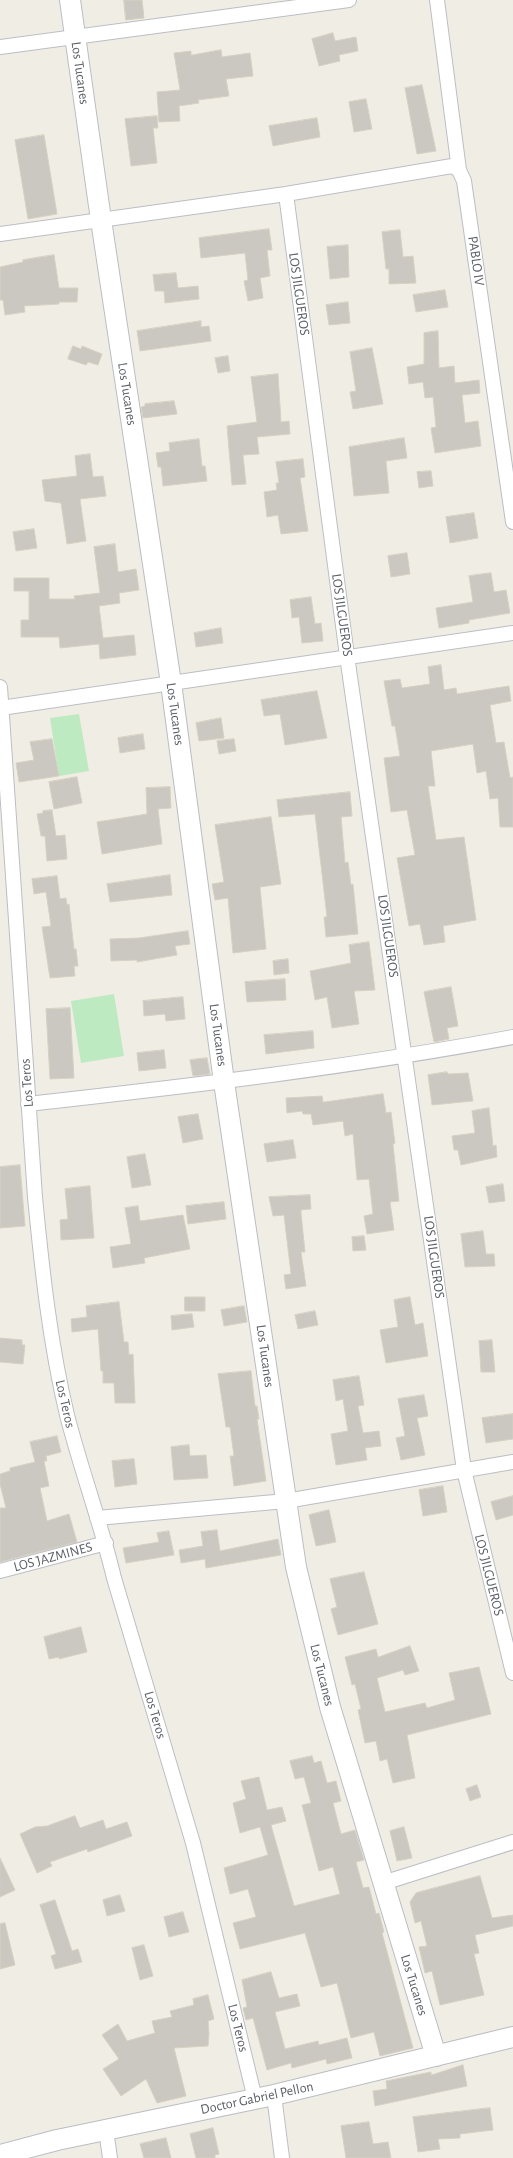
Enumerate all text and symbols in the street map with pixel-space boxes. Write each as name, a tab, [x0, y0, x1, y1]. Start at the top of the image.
street label: Los Tucanes	[67, 40, 93, 106]
street label: PABLO IV	[464, 235, 488, 287]
street label: LOS JILGUEROS	[285, 251, 313, 337]
street label: Los Tucanes	[114, 361, 140, 427]
street label: LOS JILGUEROS	[328, 572, 356, 658]
street label: Los Tucanes	[162, 681, 188, 747]
street label: LOS JILGUEROS	[374, 893, 402, 979]
street label: Los Tucanes	[205, 1002, 231, 1068]
street label: Los Teros	[17, 1058, 37, 1108]
street label: LOS JILGUEROS	[420, 1214, 448, 1300]
street label: Los Tucanes	[252, 1323, 278, 1389]
street label: Los Teros	[51, 1378, 79, 1430]
street label: LOS JILGUEROS	[471, 1532, 507, 1618]
street label: LOS JAZMINES	[12, 1538, 94, 1576]
street label: Los Tucanes	[306, 1642, 338, 1708]
street label: Los Teros	[140, 1689, 170, 1741]
street label: Los Tucanes	[397, 1952, 431, 2018]
street label: Los Teros	[224, 2002, 252, 2054]
street label: Doctor Gabriel Pellon	[199, 2078, 315, 2118]

